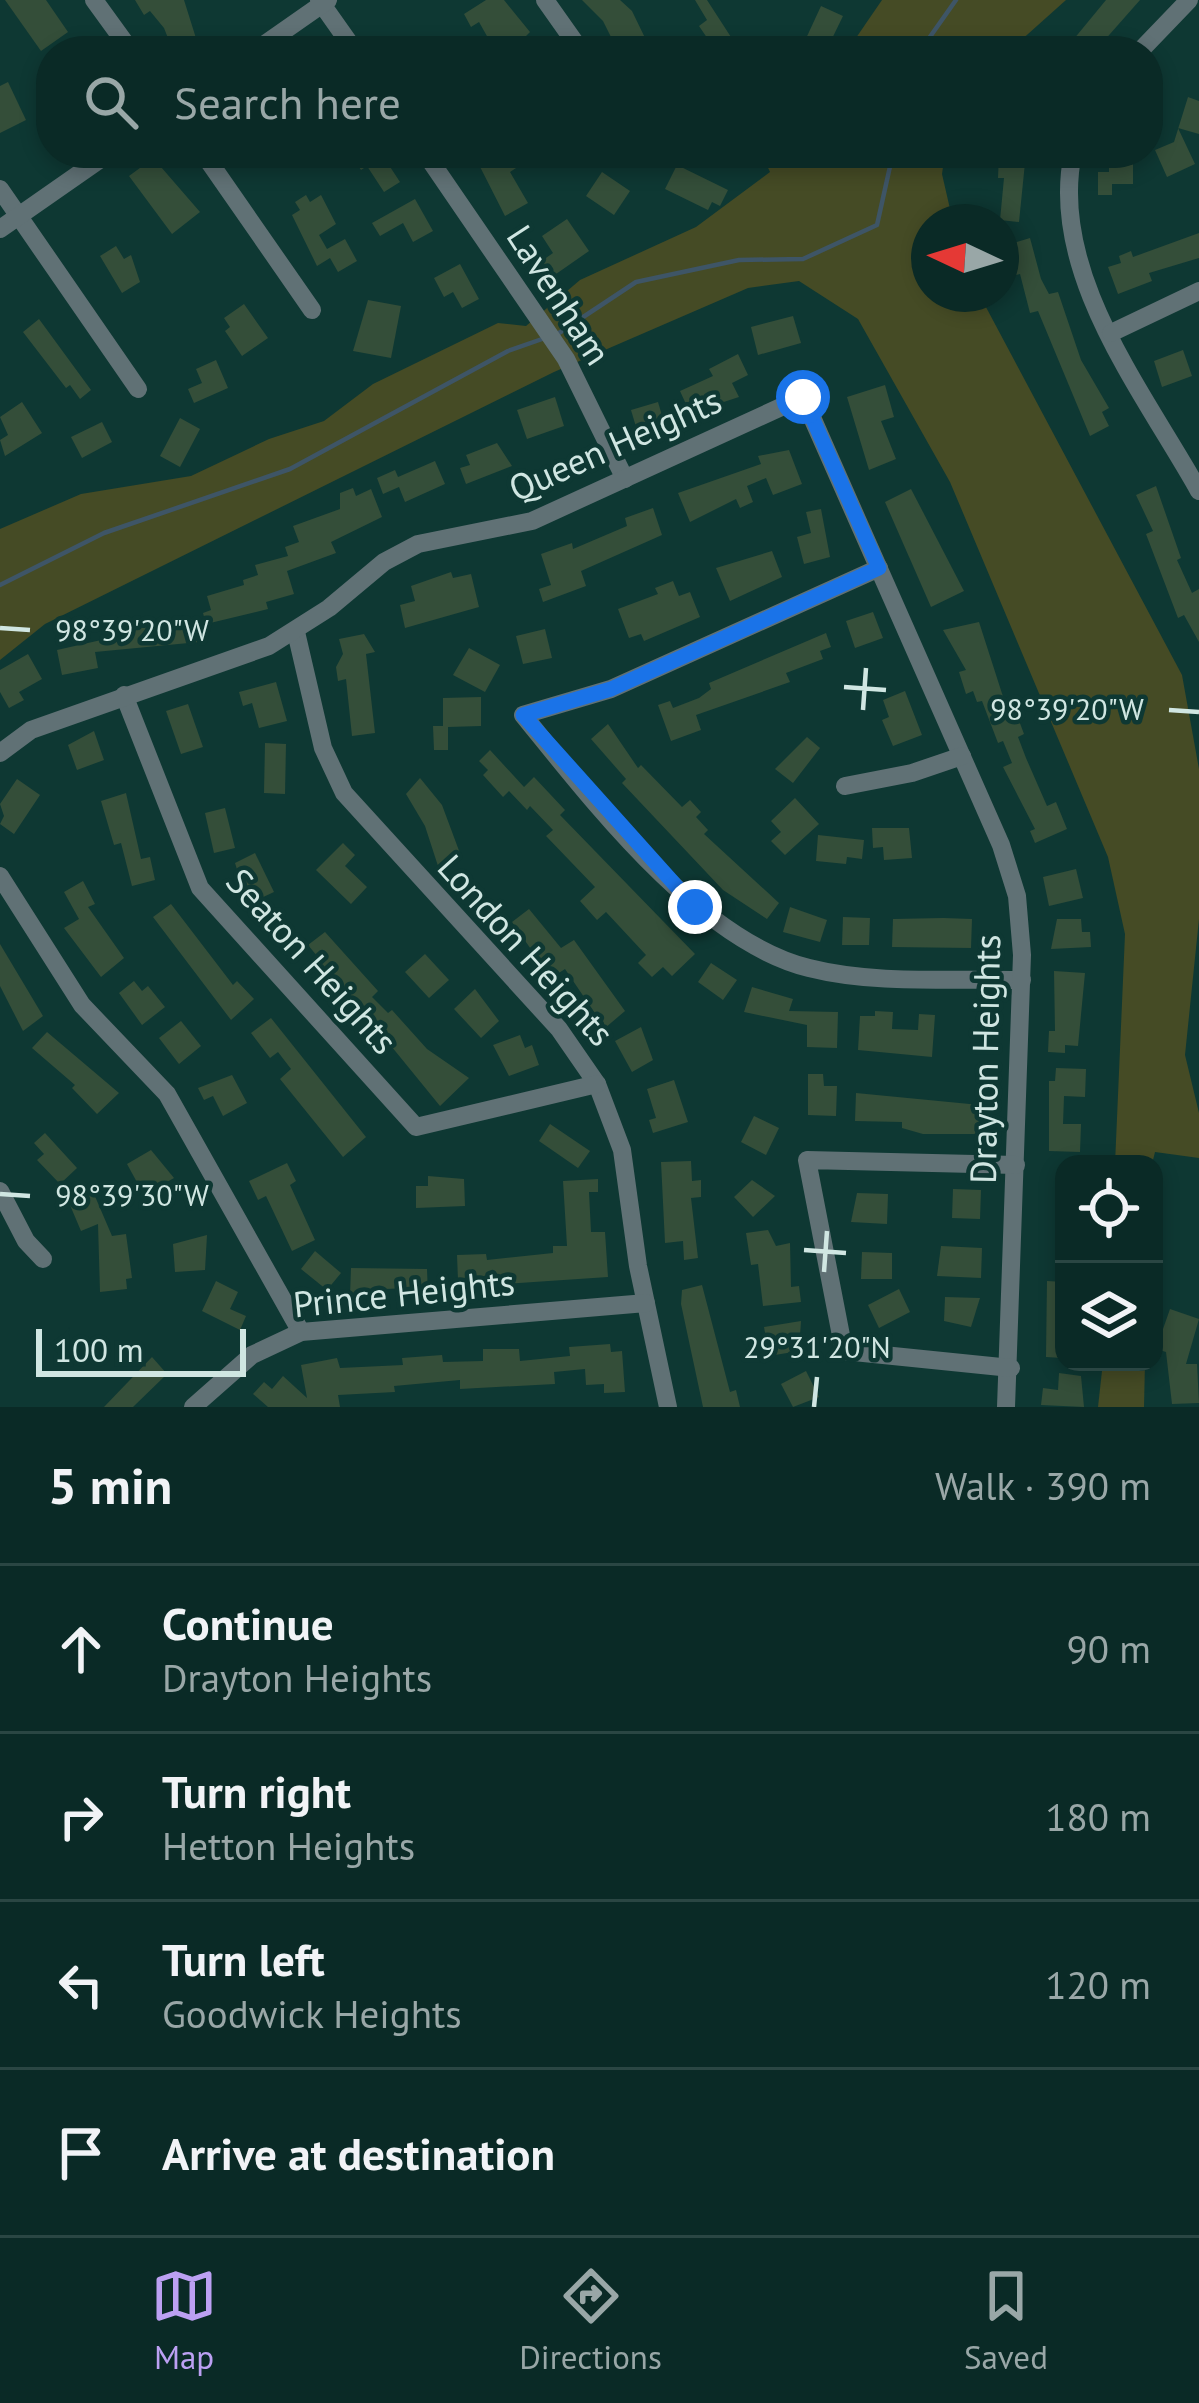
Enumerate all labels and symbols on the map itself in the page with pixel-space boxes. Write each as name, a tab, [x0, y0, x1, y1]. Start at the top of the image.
north arrow	[911, 204, 1019, 312]
street label: Lavenham	[497, 216, 622, 374]
route start	[776, 370, 830, 424]
street label: Queen Heights	[501, 376, 729, 511]
text: 98°39'20"W	[55, 610, 209, 649]
text: 98°39'20"W	[990, 689, 1144, 728]
street label: London Heights	[428, 844, 625, 1055]
street label: Seaton Heights	[217, 858, 408, 1063]
route end	[668, 880, 722, 934]
street label: Drayton Heights	[959, 934, 1010, 1184]
text: 98°39'30"W	[55, 1175, 209, 1214]
street label: Prince Heights	[291, 1258, 517, 1327]
scale bar	[36, 1323, 246, 1376]
text: 29°31'20"N	[743, 1327, 891, 1366]

